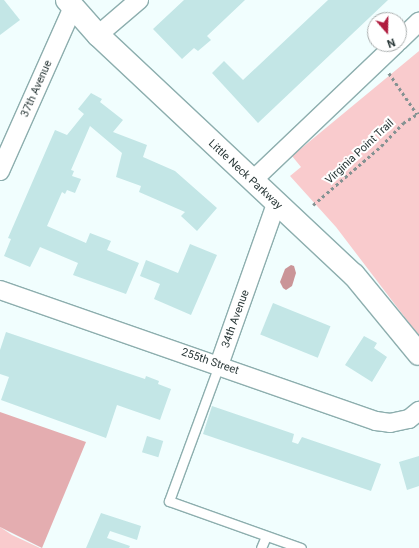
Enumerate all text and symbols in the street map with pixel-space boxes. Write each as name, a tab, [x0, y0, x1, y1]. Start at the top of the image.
north arrow	[367, 12, 407, 52]
text: N	[385, 35, 397, 50]
street label: 37th Avenue	[19, 59, 55, 119]
street label: Virginia Point Trail	[323, 117, 397, 187]
street label: Little Neck Parkway	[205, 137, 285, 213]
street label: 34th Avenue	[219, 288, 253, 350]
street label: 255th Street	[180, 346, 240, 378]

